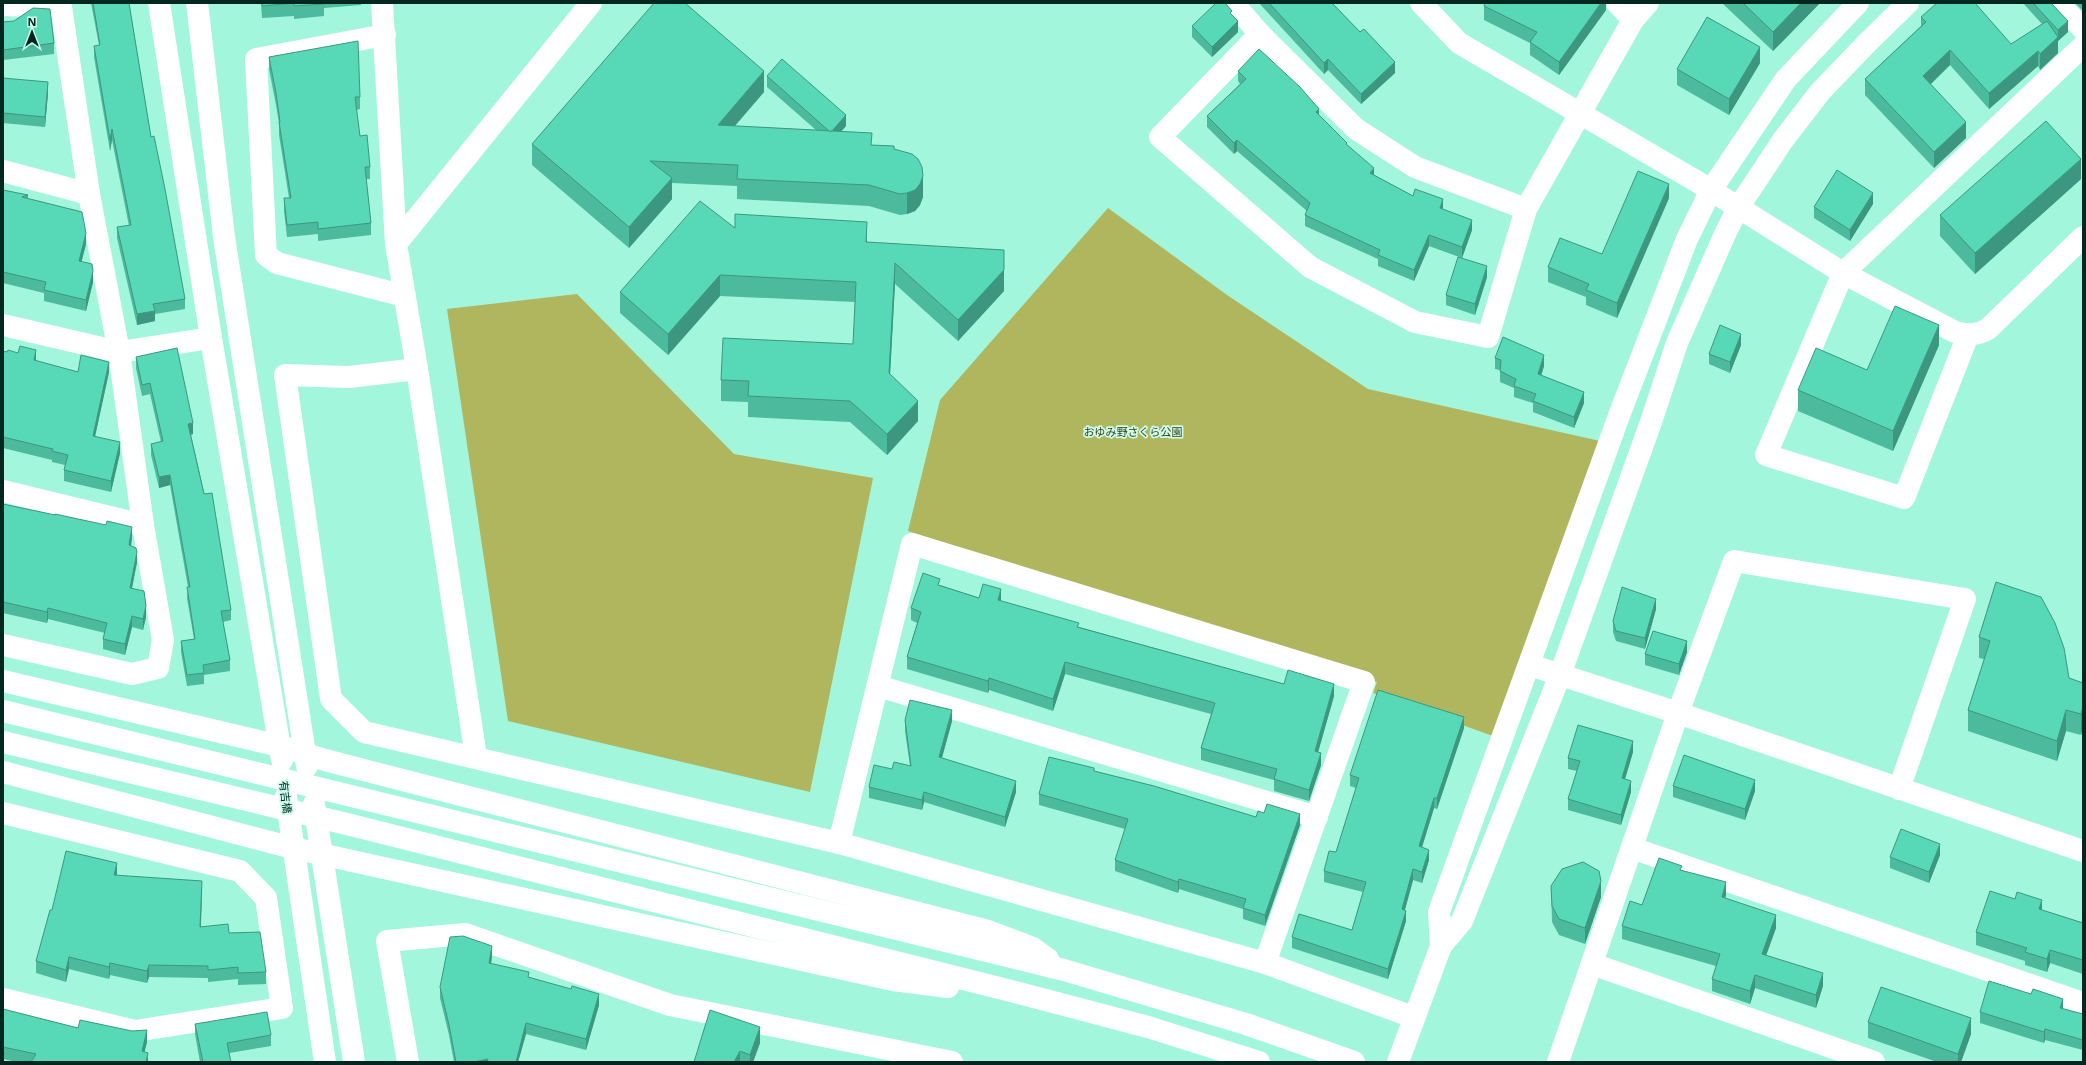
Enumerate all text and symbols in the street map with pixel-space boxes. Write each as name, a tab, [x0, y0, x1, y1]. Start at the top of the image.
north arrow	[12, 12, 52, 52]
text: N	[28, 14, 36, 29]
park label: おゆみ野さくら公園	[1084, 424, 1183, 439]
street label: 有吉橋	[277, 780, 295, 814]

